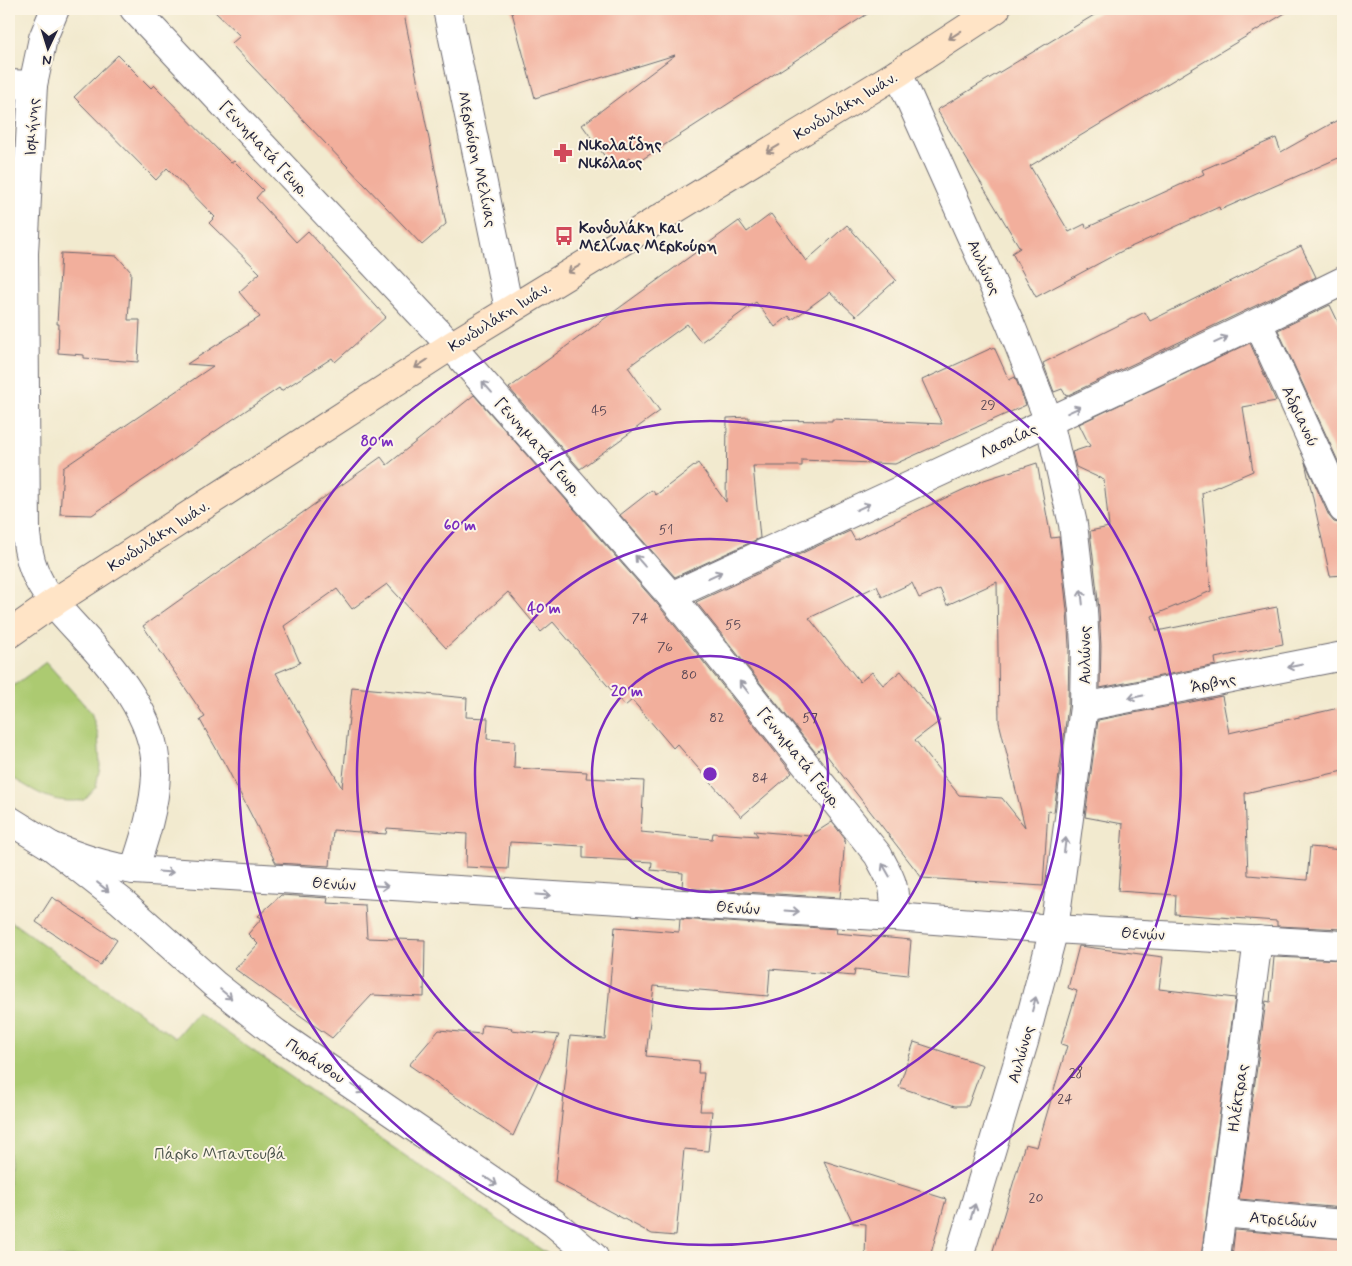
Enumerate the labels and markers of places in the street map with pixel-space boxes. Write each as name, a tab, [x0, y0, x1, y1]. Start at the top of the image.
place label: Νικολαΐδης Νικόλαος	[578, 135, 661, 174]
pharmacy icon: Νικολαΐδης Νικόλαος	[552, 142, 574, 164]
place label: Κονδυλάκη και Μελίνας Μερκούρη	[579, 218, 718, 257]
bus stop icon: Κονδυλάκη και Μελίνας Μερκούρη	[553, 225, 575, 247]
centre of rings	[701, 765, 719, 783]

